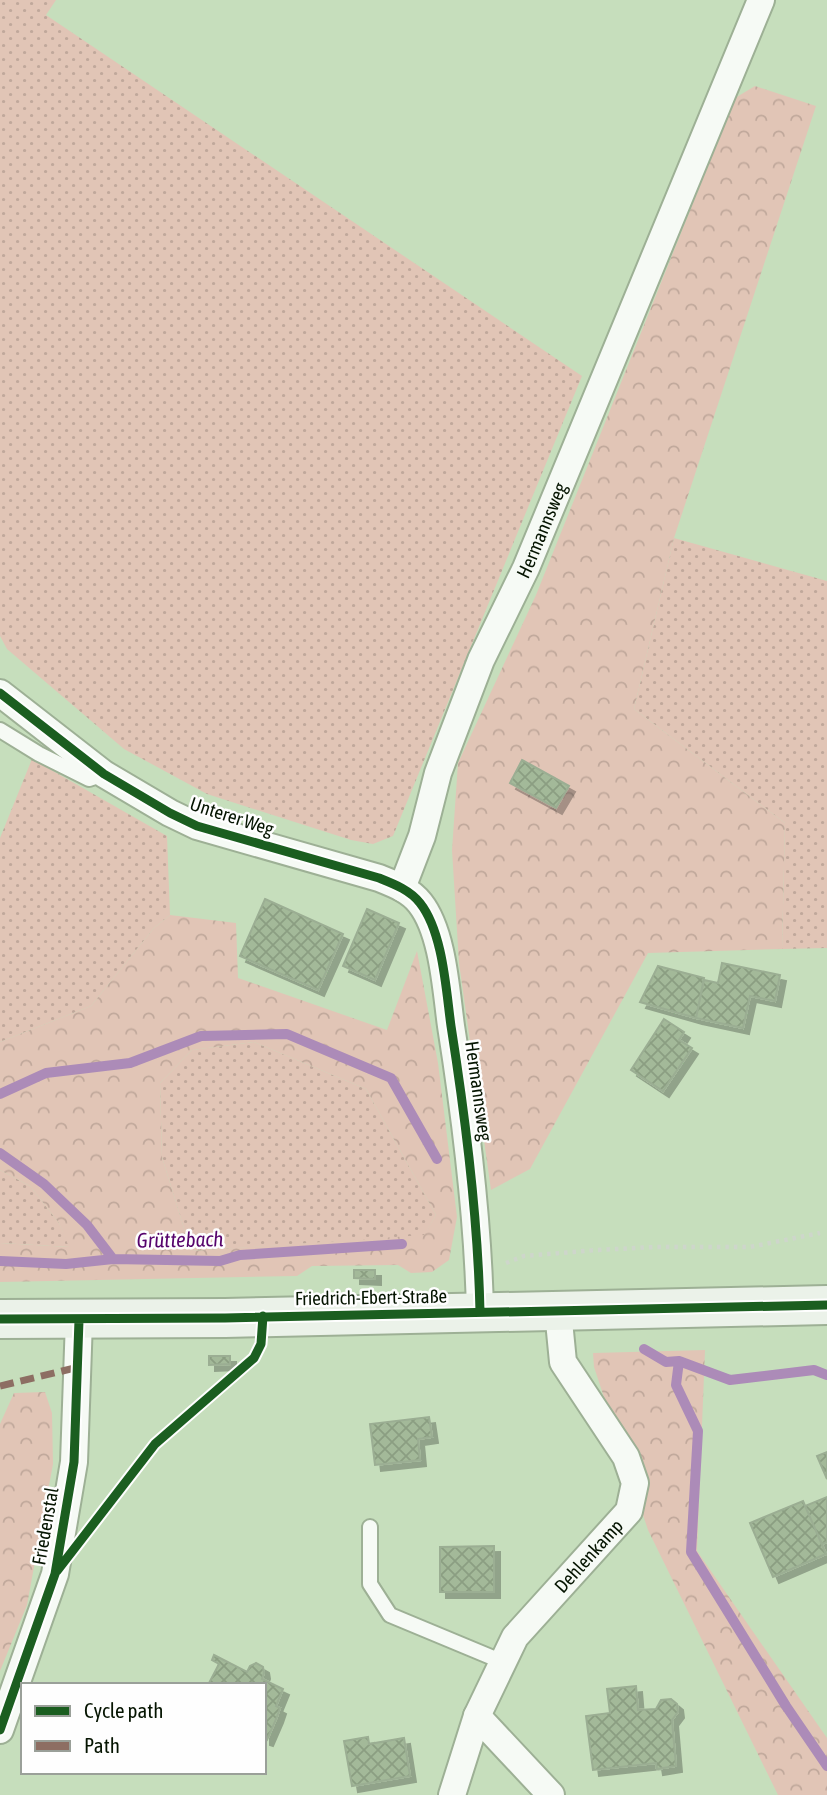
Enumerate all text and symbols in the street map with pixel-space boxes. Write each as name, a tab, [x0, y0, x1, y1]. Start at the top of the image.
street label: Hermannsweg	[512, 479, 571, 581]
street label: Unterer Weg	[187, 792, 277, 840]
street label: Hermannsweg	[461, 1040, 497, 1143]
water label: Grüttebach	[137, 1226, 223, 1252]
street label: Friedrich-Ebert-Straße	[295, 1285, 447, 1309]
street label: Friedenstal	[27, 1485, 63, 1567]
street label: Dehlenkamp	[550, 1515, 627, 1597]
legend	[21, 1683, 266, 1774]
text: Cycle path	[84, 1698, 163, 1722]
text: Path	[84, 1733, 120, 1757]

